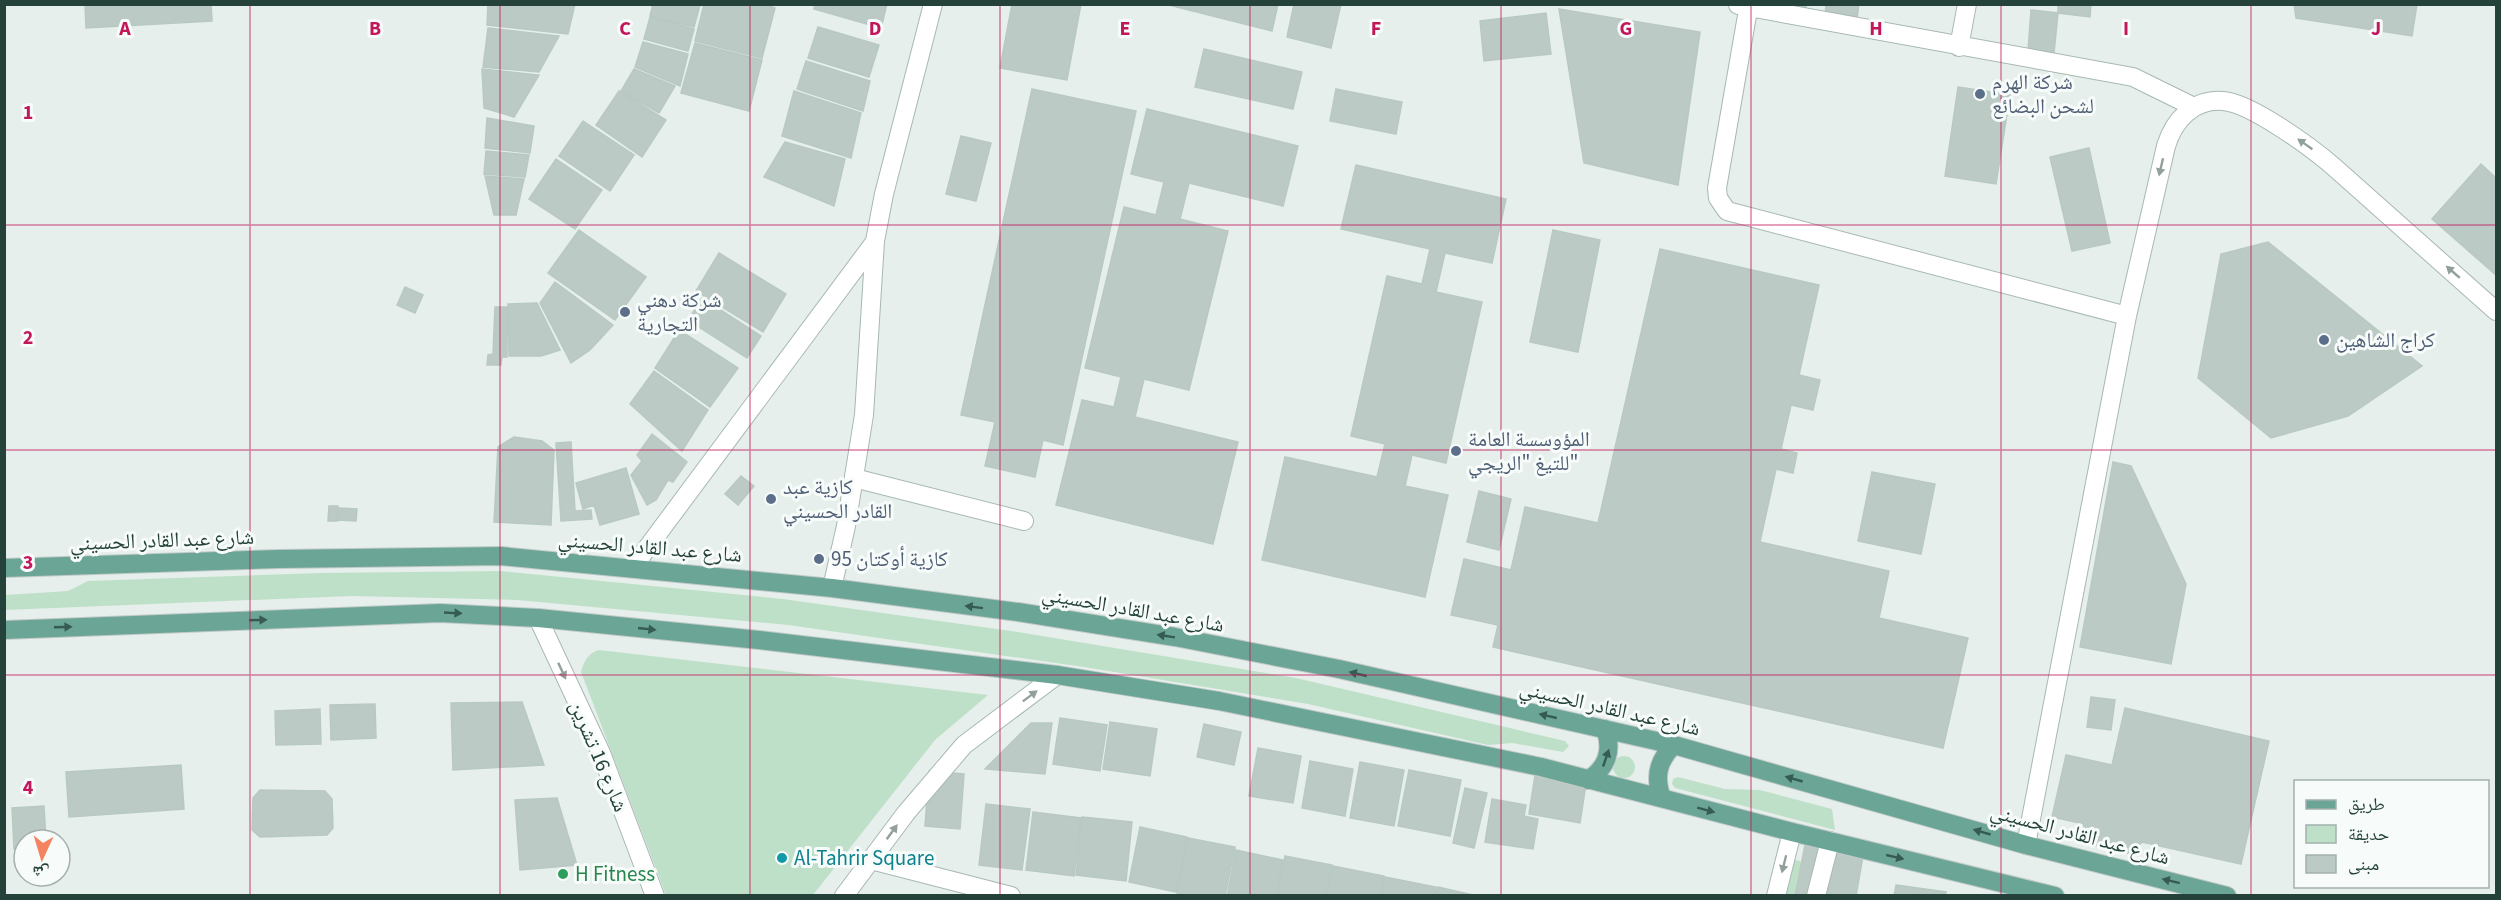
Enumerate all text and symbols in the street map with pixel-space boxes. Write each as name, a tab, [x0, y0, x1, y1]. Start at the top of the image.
text: A	[118, 15, 131, 43]
text: B	[369, 15, 381, 43]
text: C	[619, 15, 631, 43]
text: D	[869, 15, 881, 43]
text: E	[1120, 15, 1130, 43]
text: F	[1371, 15, 1381, 43]
text: G	[1620, 15, 1632, 43]
text: H	[1869, 15, 1883, 43]
text: I	[2123, 15, 2129, 43]
text: J	[2371, 15, 2381, 43]
place label: شركة الهرم لشحن البضائع	[1992, 67, 2094, 121]
marker: شركة الهرم لشحن البضائع	[1973, 87, 1987, 101]
text: 1	[23, 99, 33, 127]
one-way arrow	[2298, 138, 2314, 150]
one-way arrow	[2156, 158, 2165, 177]
one-way arrow	[2446, 266, 2461, 279]
place label: شركة دهني التجارية	[637, 285, 722, 339]
marker: شركة دهني التجارية	[618, 305, 632, 319]
text: 2	[23, 324, 33, 352]
place label: كراج الشاهين	[2336, 325, 2435, 355]
marker: كراج الشاهين	[2317, 333, 2331, 347]
place label: المؤوسسة العامة للتيغ "الريجي"	[1468, 424, 1590, 479]
marker: المؤوسسة العامة للتيغ "الريجي"	[1449, 444, 1463, 458]
place label: كازية عبد القادر الحسيني	[783, 472, 892, 527]
marker: كازية عبد القادر الحسيني	[764, 492, 778, 506]
street label: شارع عبد القادر الحسيني	[69, 522, 255, 560]
street label: شارع عبد القادر الحسيني	[557, 524, 743, 571]
place label: كازية أوكتان 95	[831, 544, 948, 574]
text: 3	[23, 549, 33, 577]
marker: كازية أوكتان 95	[812, 552, 826, 566]
street label: شارع عبد القادر الحسيني	[1039, 578, 1226, 641]
one-way arrow	[964, 602, 983, 611]
one-way arrow	[443, 609, 462, 618]
one-way arrow	[248, 615, 267, 624]
one-way arrow	[53, 623, 72, 632]
one-way arrow	[638, 624, 657, 634]
one-way arrow	[1157, 631, 1176, 640]
one-way arrow	[558, 663, 567, 680]
one-way arrow	[1349, 668, 1367, 678]
street label: شارع عبد القادر الحسيني	[1516, 673, 1703, 745]
one-way arrow	[1021, 690, 1037, 702]
street label: شارع 16 تشرين	[562, 696, 636, 816]
one-way arrow	[1539, 711, 1557, 721]
one-way arrow	[1602, 748, 1611, 766]
text: 4	[23, 774, 34, 802]
one-way arrow	[1785, 774, 1803, 783]
legend	[2294, 780, 2489, 888]
text: طريق	[2348, 792, 2385, 817]
street label: شارع عبد القادر الحسيني	[1987, 796, 2173, 874]
one-way arrow	[1696, 805, 1715, 815]
text: حديقة	[2348, 822, 2389, 847]
one-way arrow	[885, 824, 897, 839]
one-way arrow	[1973, 827, 1991, 836]
north arrow	[12, 828, 72, 888]
place label: Al-Tahrir Square	[794, 843, 934, 873]
marker: Al-Tahrir Square	[775, 851, 789, 865]
one-way arrow	[1886, 852, 1904, 862]
text: مبنى	[2348, 852, 2379, 877]
one-way arrow	[1779, 855, 1789, 873]
place label: H Fitness	[575, 859, 655, 889]
text: ش	[32, 860, 50, 884]
marker: H Fitness	[556, 867, 570, 881]
one-way arrow	[2161, 876, 2180, 886]

